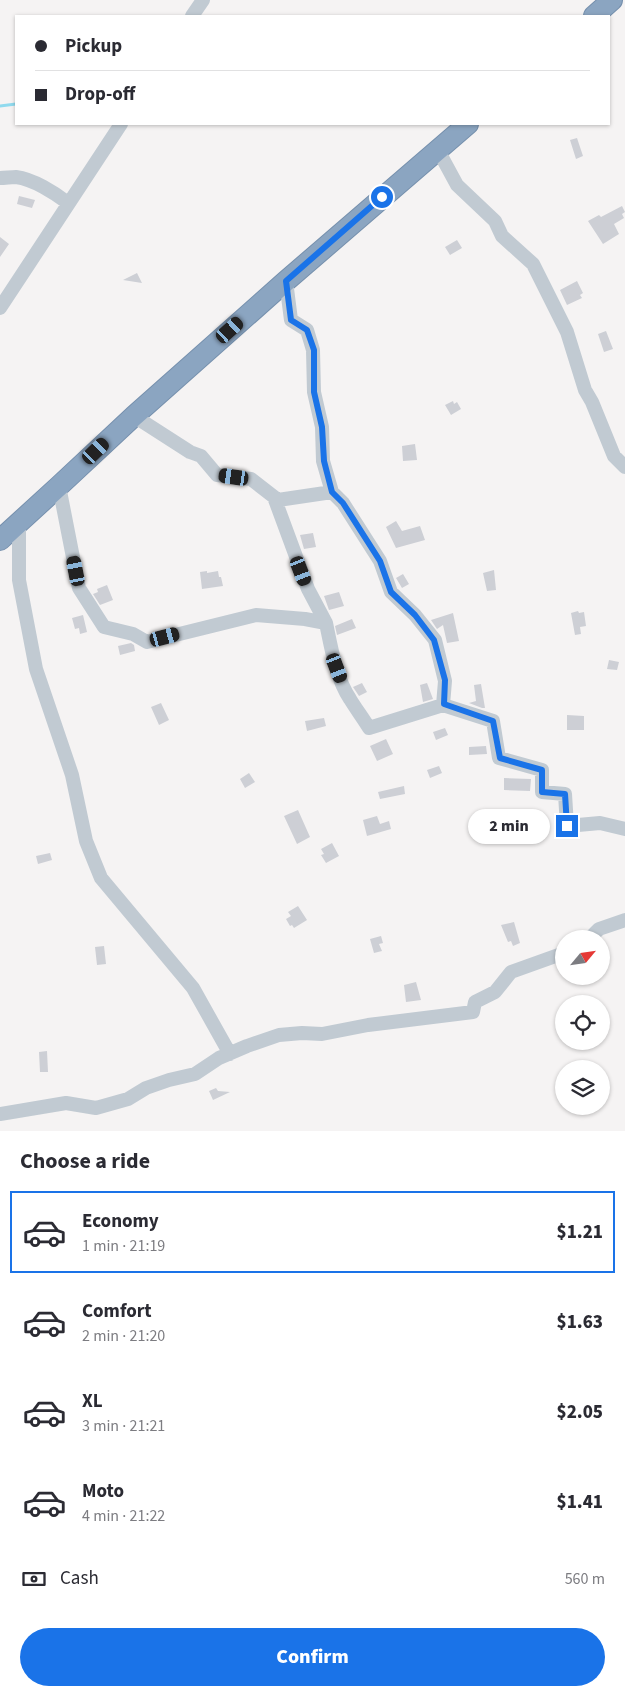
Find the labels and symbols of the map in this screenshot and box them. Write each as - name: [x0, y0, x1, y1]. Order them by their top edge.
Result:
- route start: [371, 186, 393, 208]
- car: [213, 314, 246, 346]
- car: [79, 435, 112, 467]
- car: [218, 467, 249, 487]
- car: [288, 554, 313, 588]
- car: [65, 555, 86, 587]
- car: [148, 626, 181, 648]
- car: [324, 651, 349, 685]
- callout: 2 min: [467, 808, 550, 844]
- route end: [556, 815, 578, 837]
- north arrow: [555, 930, 610, 985]

